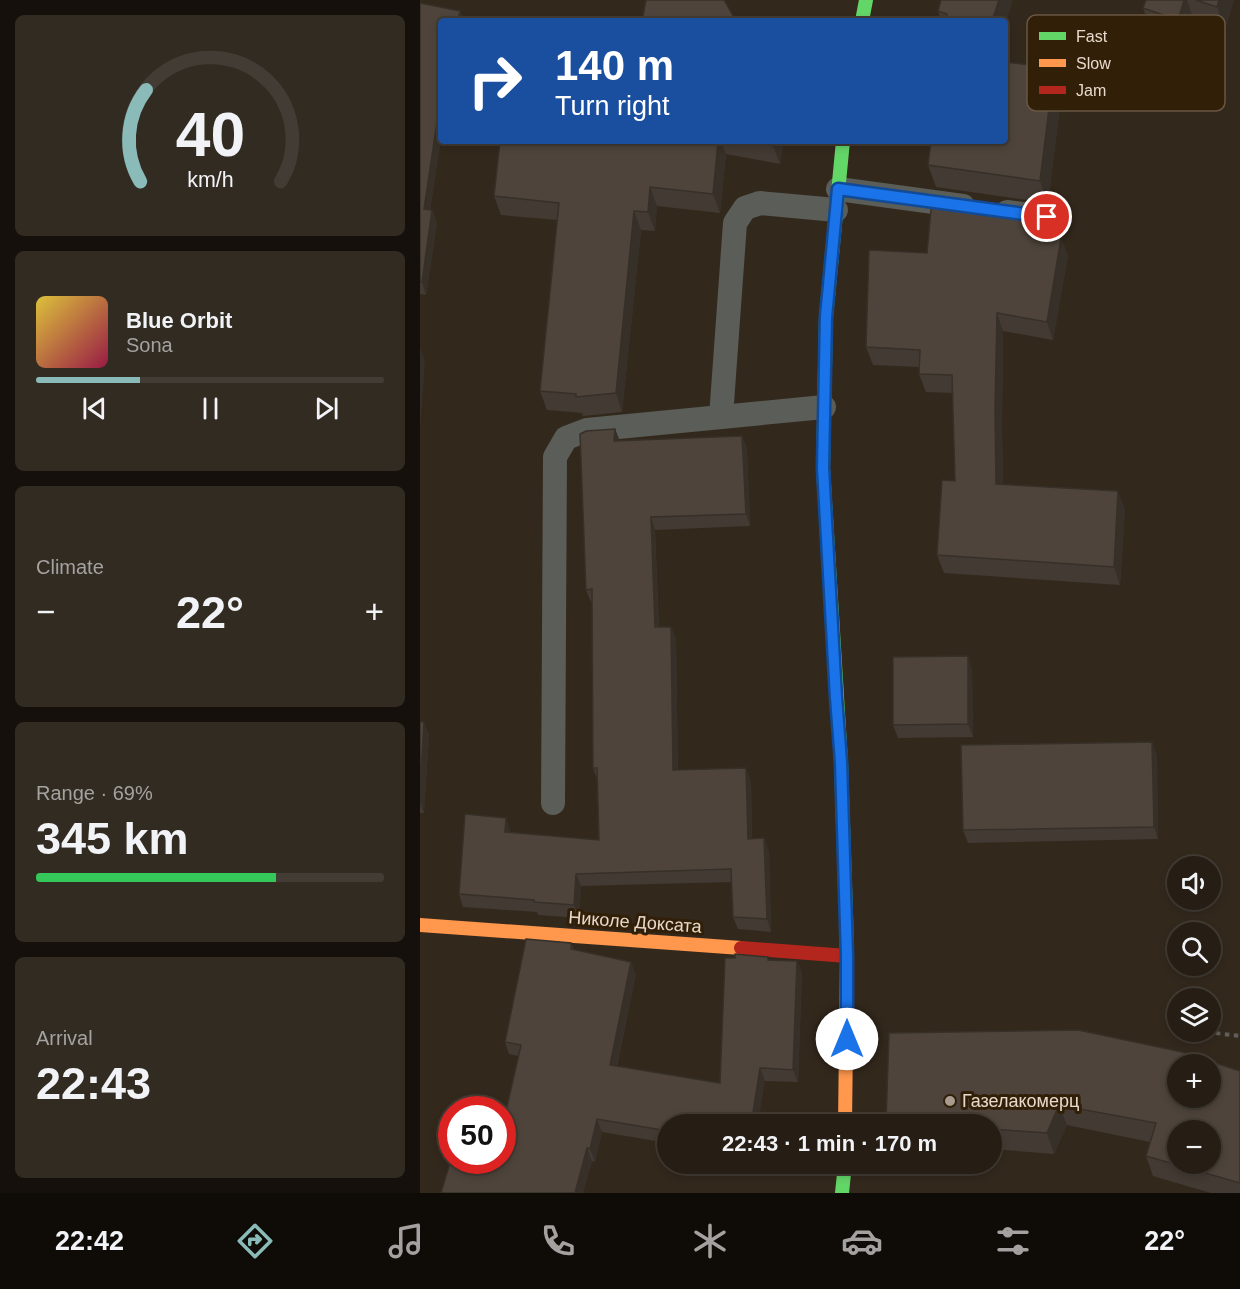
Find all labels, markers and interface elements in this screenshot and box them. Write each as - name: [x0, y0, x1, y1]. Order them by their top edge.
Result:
- legend: [1027, 15, 1225, 111]
- text: Fast: [1076, 28, 1108, 45]
- icon: right: [456, 42, 534, 120]
- text: 140 m: [555, 42, 674, 89]
- text: Slow: [1076, 55, 1111, 72]
- text: Jam: [1076, 82, 1106, 99]
- text: Turn right: [555, 91, 670, 121]
- text: 40: [175, 100, 245, 169]
- text: km/h: [187, 169, 233, 193]
- pin: [1021, 191, 1072, 242]
- icon: arrive: [1030, 200, 1063, 233]
- text: Blue Orbit: [126, 308, 232, 333]
- text: Sona: [126, 334, 173, 356]
- icon: previous: [78, 392, 111, 425]
- icon: pause: [194, 392, 227, 425]
- icon: next: [310, 392, 343, 425]
- text: Climate: [36, 556, 104, 578]
- text: 22°: [176, 587, 244, 638]
- text: −: [36, 593, 55, 630]
- text: +: [365, 593, 384, 630]
- text: Range · 69%: [36, 782, 153, 804]
- text: 345 km: [36, 813, 189, 864]
- map controls: [1167, 856, 1221, 1174]
- button: sound: [1167, 856, 1221, 910]
- street label: Николе Доксата: [568, 907, 703, 937]
- button: search: [1167, 922, 1221, 976]
- button: layers: [1167, 988, 1221, 1042]
- position arrow: [815, 1007, 879, 1071]
- text: Arrival: [36, 1027, 93, 1049]
- button: +: [1167, 1054, 1221, 1108]
- text: 22:43: [36, 1058, 151, 1109]
- place label: Газелакомерц: [962, 1091, 1079, 1111]
- marker: Газелакомерц: [943, 1094, 957, 1108]
- speed limit sign: 50: [438, 1096, 516, 1174]
- button: −: [1167, 1120, 1221, 1174]
- text: 22:43 · 1 min · 170 m: [722, 1131, 937, 1156]
- icon: directions: [234, 1220, 276, 1262]
- icon: music: [385, 1220, 427, 1262]
- icon: phone: [537, 1220, 579, 1262]
- icon: climate: [689, 1220, 731, 1262]
- icon: car: [841, 1220, 883, 1262]
- icon: filters: [992, 1220, 1034, 1262]
- text: 22:42: [55, 1226, 124, 1256]
- text: 22°: [1144, 1226, 1185, 1256]

